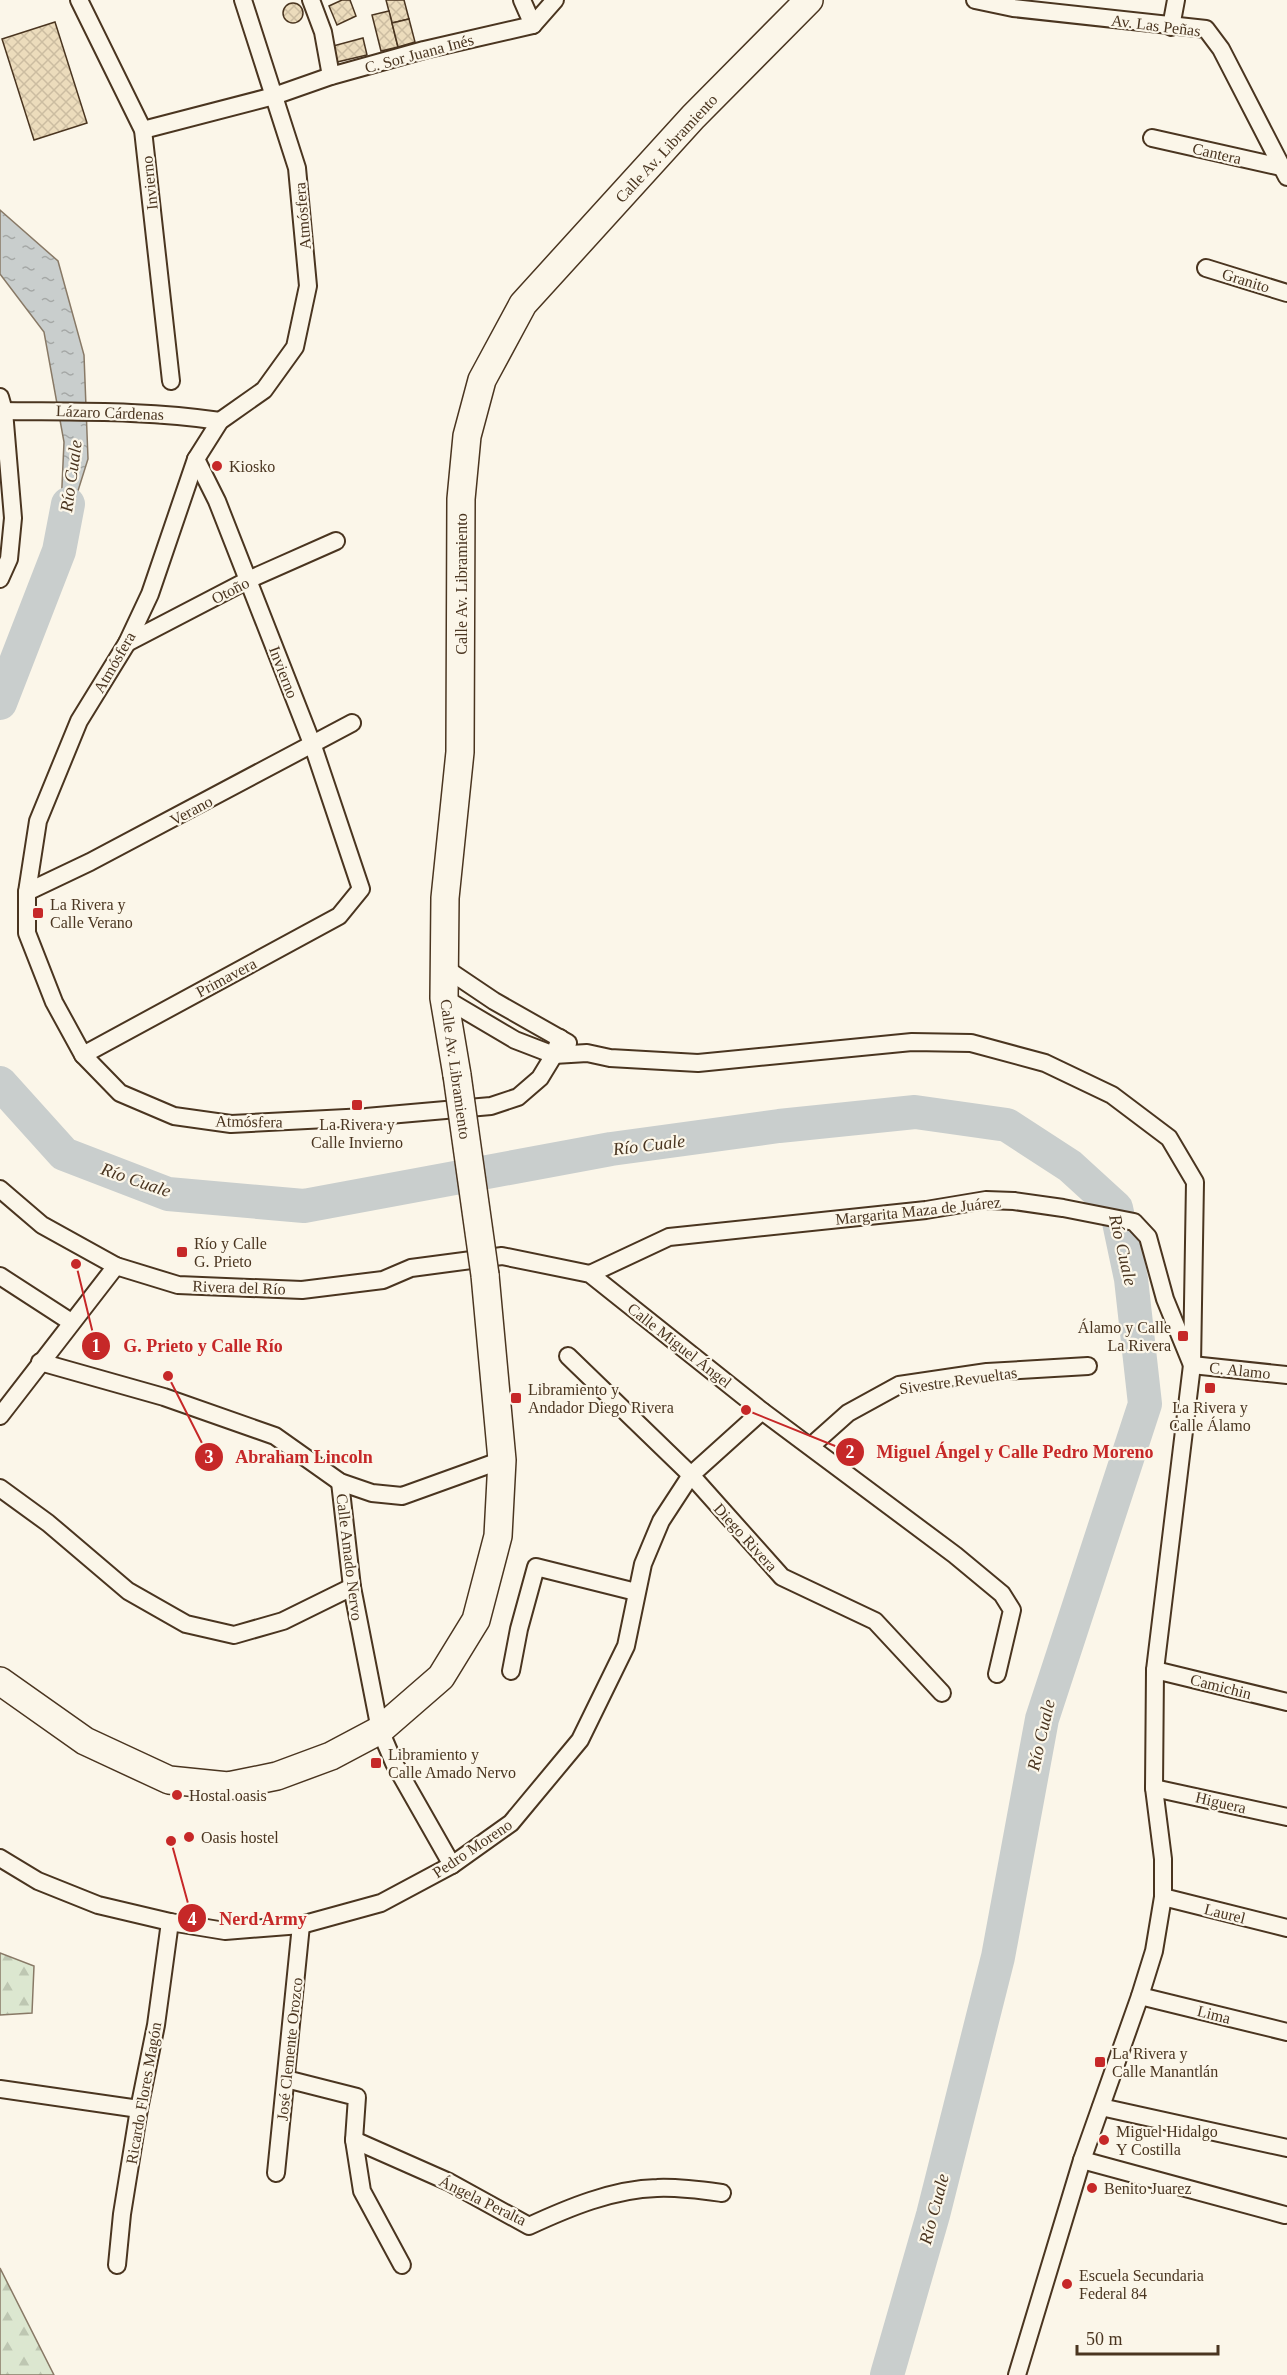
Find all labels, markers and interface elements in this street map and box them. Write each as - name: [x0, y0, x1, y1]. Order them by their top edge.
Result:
- street label: Av. Las Peñas: [1110, 12, 1202, 39]
- street label: C. Sor Juana Inés: [363, 31, 475, 76]
- street label: Calle Av. Libramiento: [612, 91, 721, 206]
- street label: Cantera: [1191, 140, 1243, 167]
- street label: Invierno: [138, 155, 161, 211]
- street label: Atmósfera: [291, 182, 314, 250]
- street label: Granito: [1220, 265, 1272, 296]
- street label: Lázaro Cárdenas: [56, 402, 164, 423]
- water label: Río Cuale: [56, 439, 86, 514]
- place label: Kiosko: [229, 458, 275, 475]
- marker: Kiosko: [210, 459, 224, 473]
- street label: Calle Av. Libramiento: [453, 513, 470, 655]
- street label: Otoño: [209, 574, 252, 607]
- street label: Atmósfera: [90, 629, 139, 696]
- street label: Invierno: [266, 644, 301, 701]
- street label: Verano: [167, 792, 215, 829]
- place label: La Rivera y Calle Verano: [50, 896, 133, 931]
- marker: La Rivera y Calle Verano: [31, 906, 45, 920]
- street label: Primavera: [193, 955, 259, 1000]
- street label: Calle Av. Libramiento: [437, 998, 474, 1140]
- marker: La Rivera y Calle Invierno: [350, 1098, 364, 1112]
- street label: Atmósfera: [215, 1112, 283, 1131]
- place label: La Rivera y Calle Invierno: [311, 1116, 403, 1151]
- water label: Río Cuale: [611, 1131, 686, 1159]
- water label: Río Cuale: [98, 1158, 174, 1201]
- street label: Margarita Maza de Juárez: [834, 1193, 1002, 1229]
- water label: Río Cuale: [1105, 1211, 1141, 1288]
- place label: Río y Calle G. Prieto: [194, 1235, 267, 1270]
- marker: Río y Calle G. Prieto: [175, 1245, 189, 1259]
- street label: Rivera del Río: [192, 1277, 286, 1298]
- street label: Calle Miguel Ángel: [624, 1299, 736, 1392]
- place label: Álamo y Calle La Rivera: [1078, 1318, 1171, 1354]
- callout: G. Prieto y Calle Río: [81, 1328, 295, 1364]
- marker: Álamo y Calle La Rivera: [1176, 1329, 1190, 1343]
- text: 1: [92, 1336, 101, 1356]
- text: G. Prieto y Calle Río: [123, 1336, 283, 1356]
- street label: C. Alamo: [1209, 1359, 1271, 1382]
- street label: Sivestre Revueltas: [898, 1364, 1018, 1397]
- place label: Libramiento y Andador Diego Rivera: [528, 1381, 674, 1417]
- marker: La Rivera y Calle Álamo: [1203, 1381, 1217, 1395]
- marker: Libramiento y Andador Diego Rivera: [509, 1391, 523, 1405]
- place label: La Rivera y Calle Álamo: [1169, 1399, 1251, 1434]
- callout: Miguel Ángel y Calle Pedro Moreno: [835, 1434, 1166, 1470]
- callout: Abraham Lincoln: [194, 1439, 385, 1475]
- text: Miguel Ángel y Calle Pedro Moreno: [877, 1441, 1153, 1462]
- text: 2: [846, 1442, 855, 1462]
- text: 3: [205, 1447, 214, 1467]
- text: Abraham Lincoln: [235, 1447, 373, 1467]
- street label: Calle Amado Nervo: [333, 1493, 366, 1622]
- street label: Diego Rivera: [710, 1500, 781, 1576]
- street label: Camichin: [1189, 1671, 1253, 1702]
- water label: Río Cuale: [1023, 1697, 1059, 1774]
- place label: Libramiento y Calle Amado Nervo: [388, 1746, 516, 1781]
- marker: Libramiento y Calle Amado Nervo: [369, 1756, 383, 1770]
- place label: Hostal oasis: [189, 1787, 267, 1804]
- marker: Hostal oasis: [170, 1788, 184, 1802]
- street label: Higuera: [1194, 1788, 1248, 1818]
- street label: Pedro Moreno: [429, 1816, 515, 1881]
- place label: Oasis hostel: [201, 1829, 279, 1846]
- marker: Oasis hostel: [182, 1830, 196, 1844]
- callout: Nerd Army: [177, 1900, 319, 1936]
- street label: Laurel: [1203, 1900, 1248, 1927]
- text: 4: [188, 1909, 197, 1929]
- text: Nerd Army: [219, 1909, 307, 1929]
- street label: José Clemente Orozco: [274, 1977, 305, 2122]
- street label: Lima: [1195, 2002, 1232, 2027]
- street label: Ricardo Flores Magón: [123, 2021, 165, 2166]
- place label: La Rivera y Calle Manantlán: [1112, 2045, 1218, 2080]
- marker: La Rivera y Calle Manantlán: [1093, 2055, 1107, 2069]
- place label: Miguel Hidalgo Y Costilla: [1116, 2123, 1218, 2158]
- marker: Miguel Hidalgo Y Costilla: [1097, 2133, 1111, 2147]
- street label: Ángela Peralta: [436, 2171, 529, 2230]
- water label: Río Cuale: [915, 2171, 953, 2248]
- place label: Benito Juarez: [1104, 2180, 1192, 2197]
- marker: Benito Juarez: [1085, 2181, 1099, 2195]
- place label: Escuela Secundaria Federal 84: [1079, 2267, 1204, 2302]
- marker: Escuela Secundaria Federal 84: [1060, 2277, 1074, 2291]
- scale bar: [1077, 2318, 1218, 2356]
- text: 50 m: [1086, 2329, 1123, 2349]

